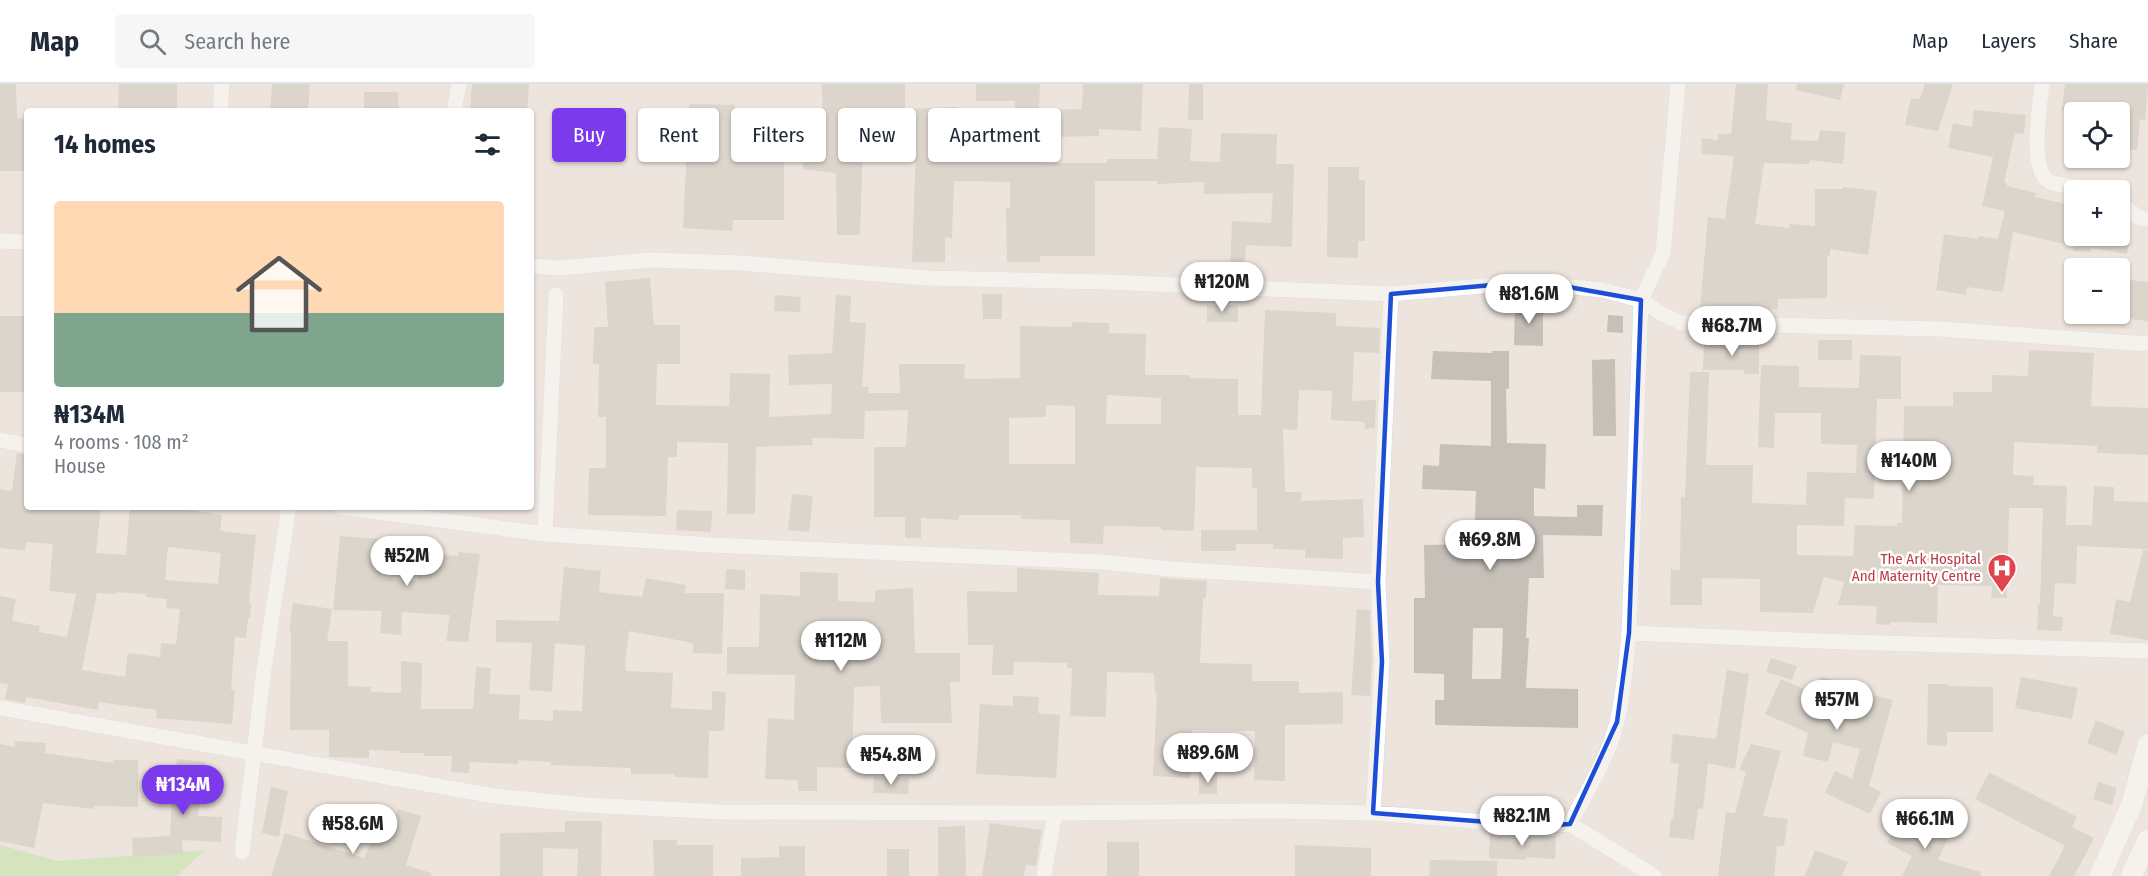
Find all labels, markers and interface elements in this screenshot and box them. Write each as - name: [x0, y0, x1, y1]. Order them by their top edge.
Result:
- search box: [115, 14, 535, 68]
- text: Map: [30, 25, 79, 58]
- icon: search: [136, 25, 169, 58]
- text: Search here: [184, 28, 290, 55]
- text: Map: [1912, 28, 1948, 54]
- text: Layers: [1981, 28, 2036, 54]
- text: Share: [2069, 28, 2118, 54]
- map controls: [2064, 102, 2130, 324]
- button: locate: [2064, 102, 2130, 168]
- chip: Buy: [552, 108, 626, 162]
- chip: Rent: [638, 108, 719, 162]
- chip: Filters: [731, 108, 826, 162]
- chip: New: [838, 108, 916, 162]
- chip: Apartment: [928, 108, 1061, 162]
- icon: filters: [471, 128, 504, 161]
- text: 14 homes: [54, 129, 156, 160]
- button: +: [2064, 180, 2130, 246]
- icon: home: [225, 240, 333, 348]
- button: −: [2064, 258, 2130, 324]
- pin: ₦120M: [1180, 262, 1264, 313]
- text: ₦120M: [1195, 269, 1249, 293]
- pin: ₦81.6M: [1480, 274, 1578, 325]
- text: ₦81.6M: [1499, 281, 1559, 305]
- pin: ₦68.7M: [1683, 306, 1781, 357]
- text: ₦68.7M: [1702, 313, 1762, 337]
- text: ₦134M: [54, 399, 125, 430]
- text: 4 rooms · 108 m²: [54, 430, 189, 454]
- pin: ₦140M: [1867, 441, 1951, 492]
- text: ₦140M: [1881, 448, 1937, 472]
- text: House: [54, 454, 106, 478]
- pin: ₦69.8M: [1441, 520, 1539, 571]
- text: ₦69.8M: [1459, 527, 1521, 551]
- pin: ₦52M: [371, 536, 443, 587]
- text: ₦52M: [384, 543, 430, 567]
- place label: The Ark Hospital And Maternity Centre: [1852, 550, 1981, 585]
- hospital icon: The Ark Hospital And Maternity Centre: [1986, 552, 2018, 594]
- pin: ₦112M: [799, 621, 883, 672]
- text: ₦112M: [815, 628, 867, 652]
- pin: ₦57M: [1801, 680, 1873, 731]
- text: ₦57M: [1815, 687, 1859, 711]
- pin: ₦89.6M: [1159, 733, 1257, 784]
- pin: ₦54.8M: [842, 735, 940, 786]
- text: ₦89.6M: [1177, 740, 1239, 764]
- text: ₦54.8M: [860, 742, 922, 766]
- pin: ₦134M: [141, 765, 225, 816]
- text: ₦134M: [156, 772, 210, 796]
- pin: ₦82.1M: [1473, 796, 1571, 847]
- pin: ₦66.1M: [1876, 799, 1974, 850]
- text: ₦82.1M: [1494, 803, 1550, 827]
- pin: ₦58.6M: [304, 804, 402, 855]
- text: ₦66.1M: [1896, 806, 1954, 830]
- text: ₦58.6M: [322, 811, 384, 835]

